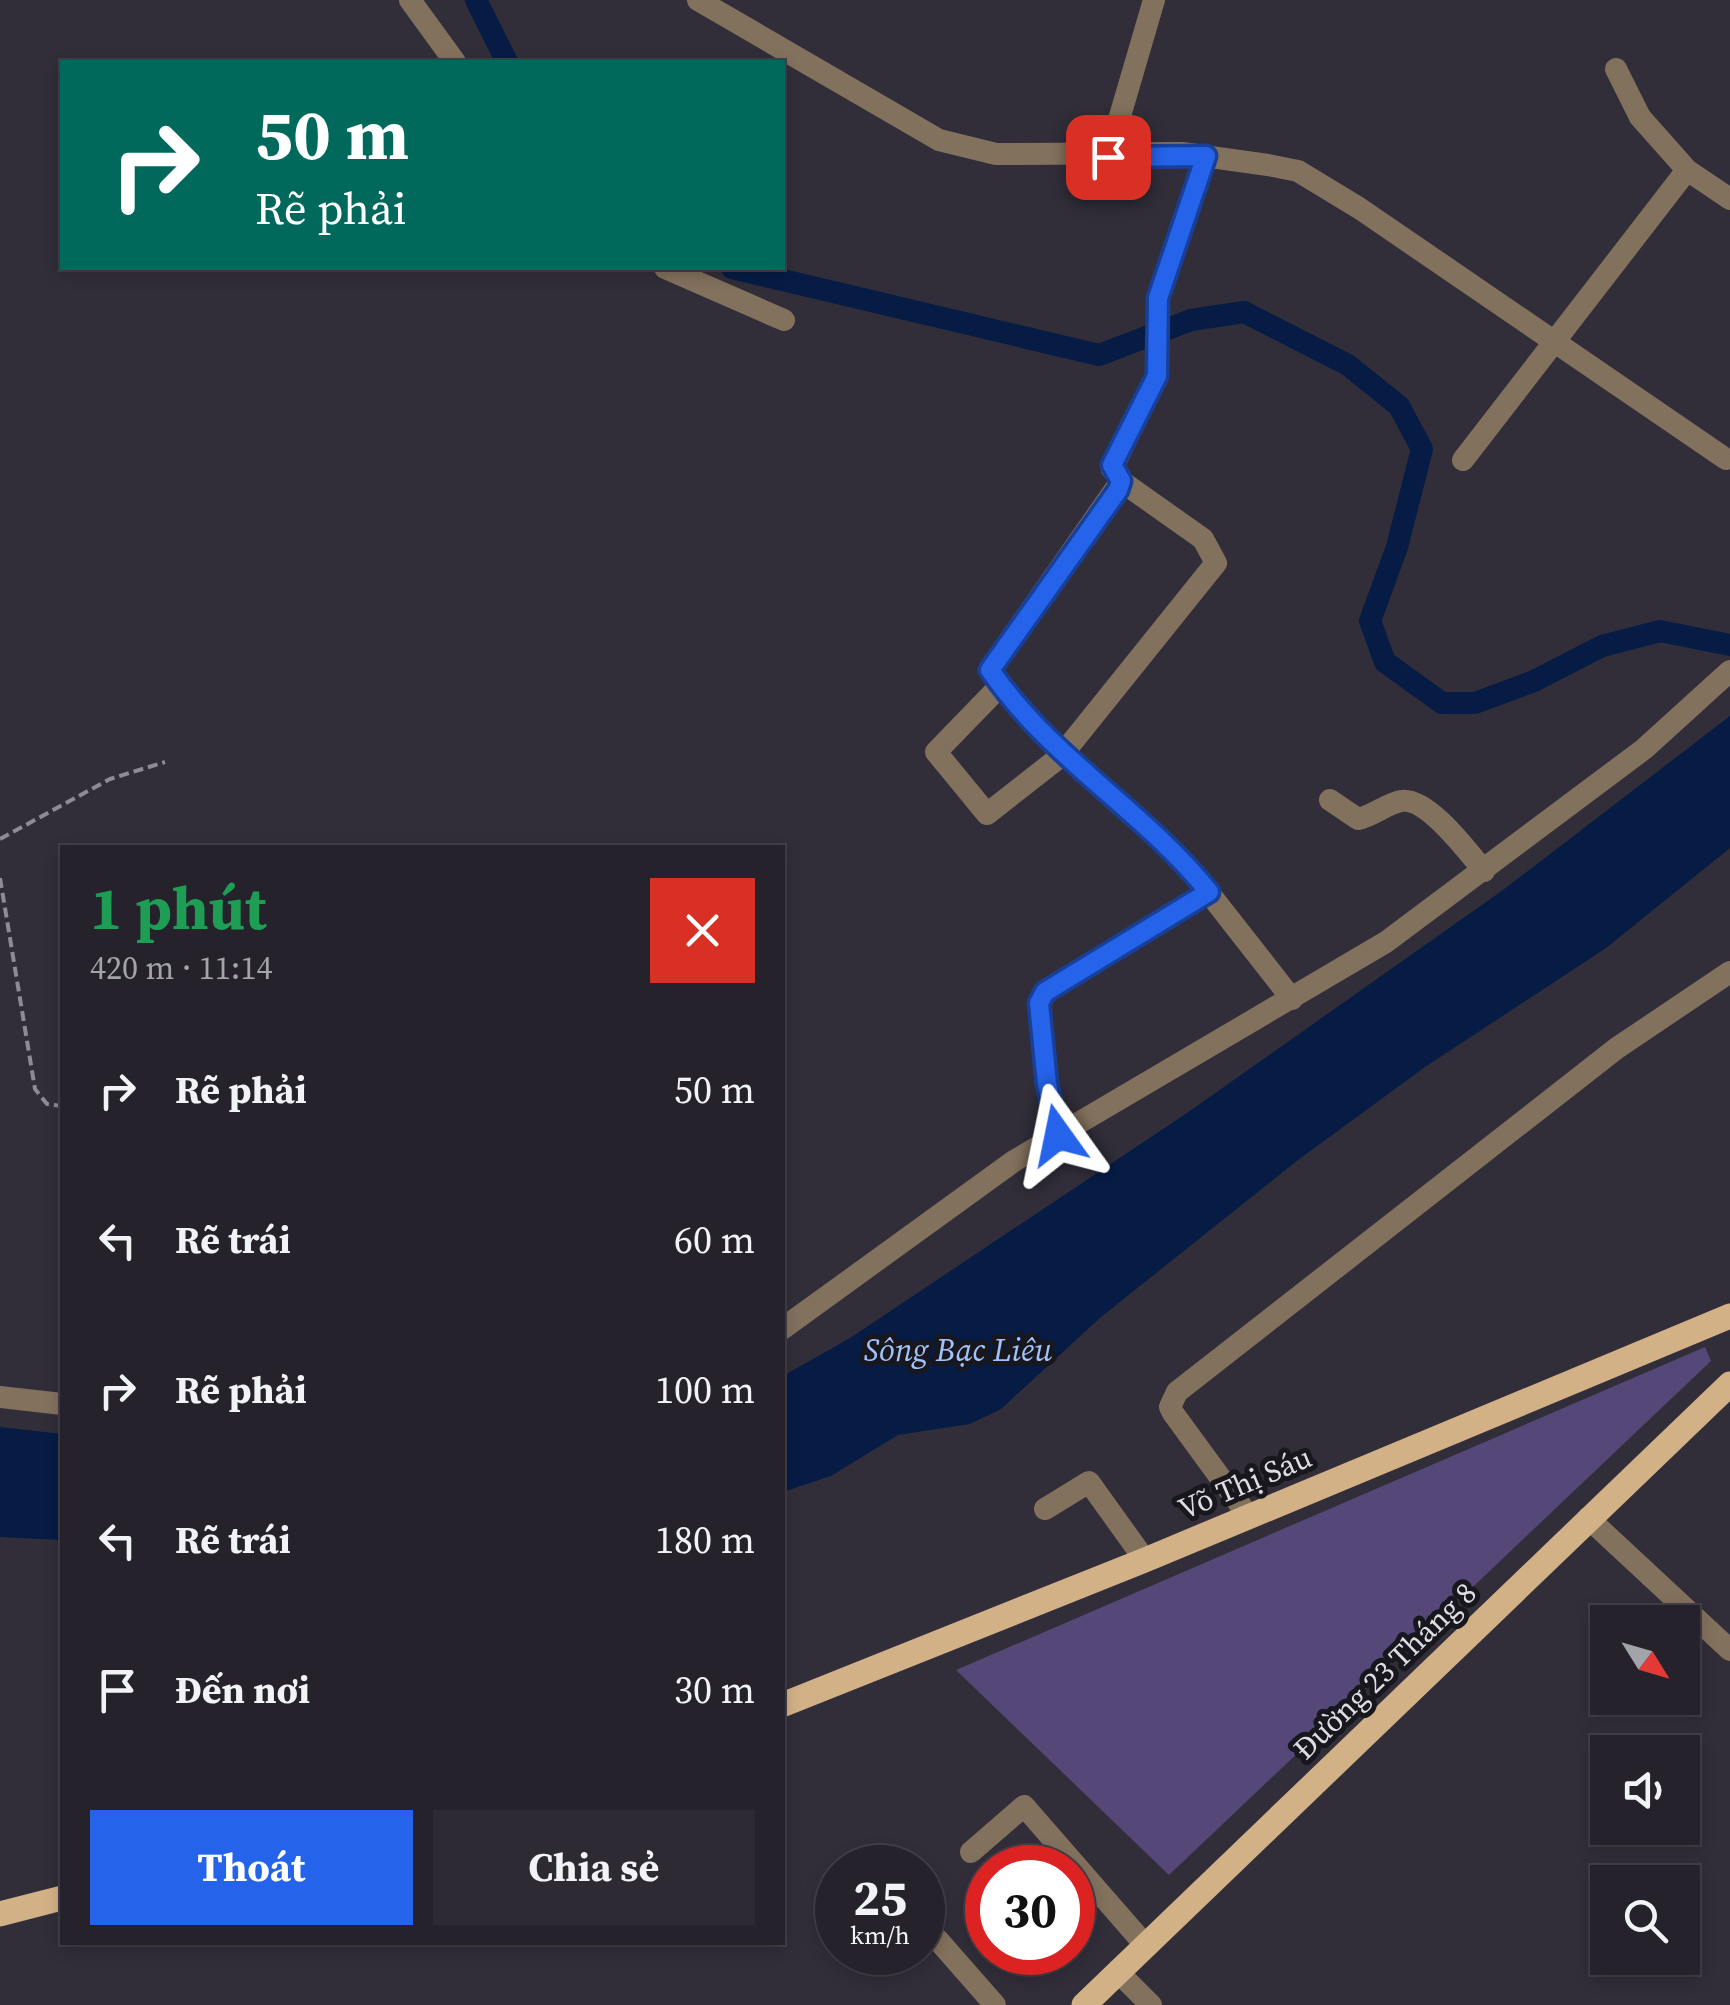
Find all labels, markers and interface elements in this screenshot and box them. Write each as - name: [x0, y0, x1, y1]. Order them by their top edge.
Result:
- text: 50 m: [255, 86, 409, 182]
- icon: right: [90, 100, 220, 230]
- pin: [1066, 115, 1151, 200]
- icon: arrive: [1081, 130, 1136, 185]
- text: Rẽ phải: [255, 177, 406, 239]
- text: 1 phút: [90, 867, 266, 949]
- button: close: [650, 878, 755, 983]
- text: 420 m · 11:14: [90, 946, 272, 990]
- icon: right: [90, 1063, 145, 1118]
- text: Rẽ phải: [175, 1064, 307, 1116]
- text: 50 m: [674, 1064, 755, 1116]
- position arrow: [1006, 1083, 1110, 1187]
- icon: left: [90, 1213, 145, 1268]
- text: Rẽ trái: [175, 1214, 291, 1266]
- text: 60 m: [674, 1214, 755, 1266]
- water label: Sông Bạc Liêu: [864, 1328, 1053, 1372]
- icon: right: [90, 1363, 145, 1418]
- text: Rẽ phải: [175, 1364, 307, 1416]
- text: 100 m: [655, 1364, 755, 1416]
- street label: Võ Thị Sáu: [1172, 1436, 1318, 1529]
- icon: left: [90, 1513, 145, 1568]
- text: Rẽ trái: [175, 1514, 291, 1566]
- text: 180 m: [655, 1514, 755, 1566]
- street label: Đường 23 Tháng 8: [1284, 1573, 1485, 1769]
- north arrow: [1590, 1605, 1700, 1715]
- map controls: [1590, 1605, 1700, 1975]
- icon: arrive: [90, 1663, 145, 1718]
- text: Đến nơi: [175, 1664, 310, 1716]
- text: 30 m: [674, 1664, 755, 1716]
- button: sound: [1590, 1735, 1700, 1845]
- button: Thoát: [90, 1810, 413, 1925]
- button: Chia sẻ: [433, 1810, 755, 1925]
- speed limit sign: 30: [965, 1845, 1095, 1975]
- text: 25: [853, 1863, 907, 1932]
- button: search: [1590, 1865, 1700, 1975]
- text: km/h: [850, 1918, 910, 1952]

